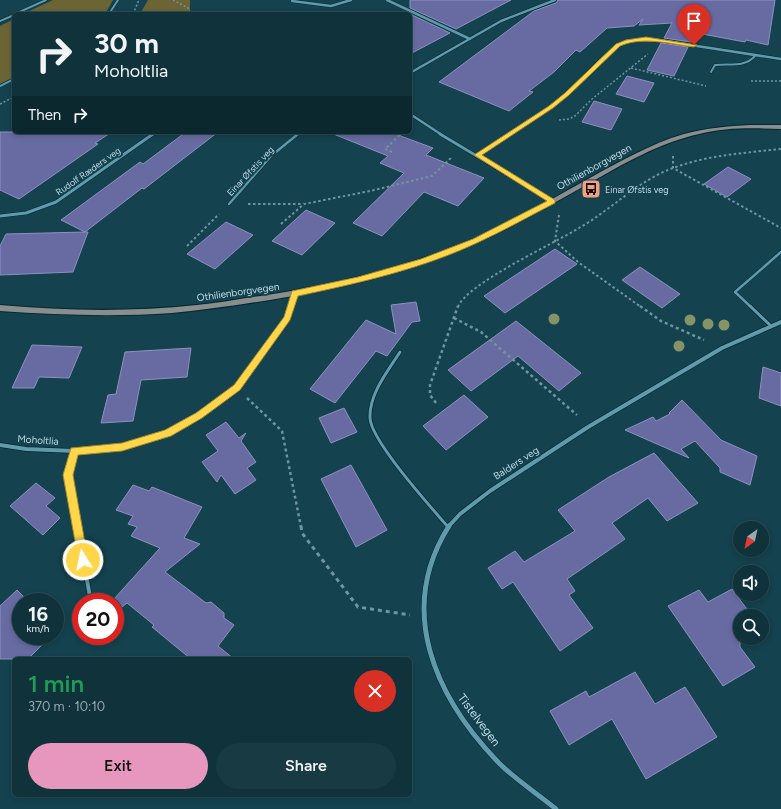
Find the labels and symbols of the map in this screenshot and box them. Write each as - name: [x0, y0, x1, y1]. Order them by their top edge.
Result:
- pin: [677, 4, 711, 45]
- street label: Othilienborgvegen: [554, 141, 634, 193]
- street label: Einar Øfstis veg: [224, 144, 276, 198]
- street label: Rudolf Ræders veg: [53, 145, 123, 197]
- bus stop icon: Einar Øfstis veg: [580, 178, 602, 200]
- place label: Einar Øfstis veg: [605, 184, 669, 195]
- street label: Othilienborgvegen: [196, 280, 281, 304]
- street label: Moholtlia: [17, 432, 59, 448]
- street label: Balders veg: [491, 443, 541, 483]
- north arrow: [733, 521, 769, 557]
- position arrow: [62, 539, 104, 581]
- speed limit sign: 20: [72, 593, 124, 645]
- street label: Tistelvegen: [455, 691, 503, 749]

